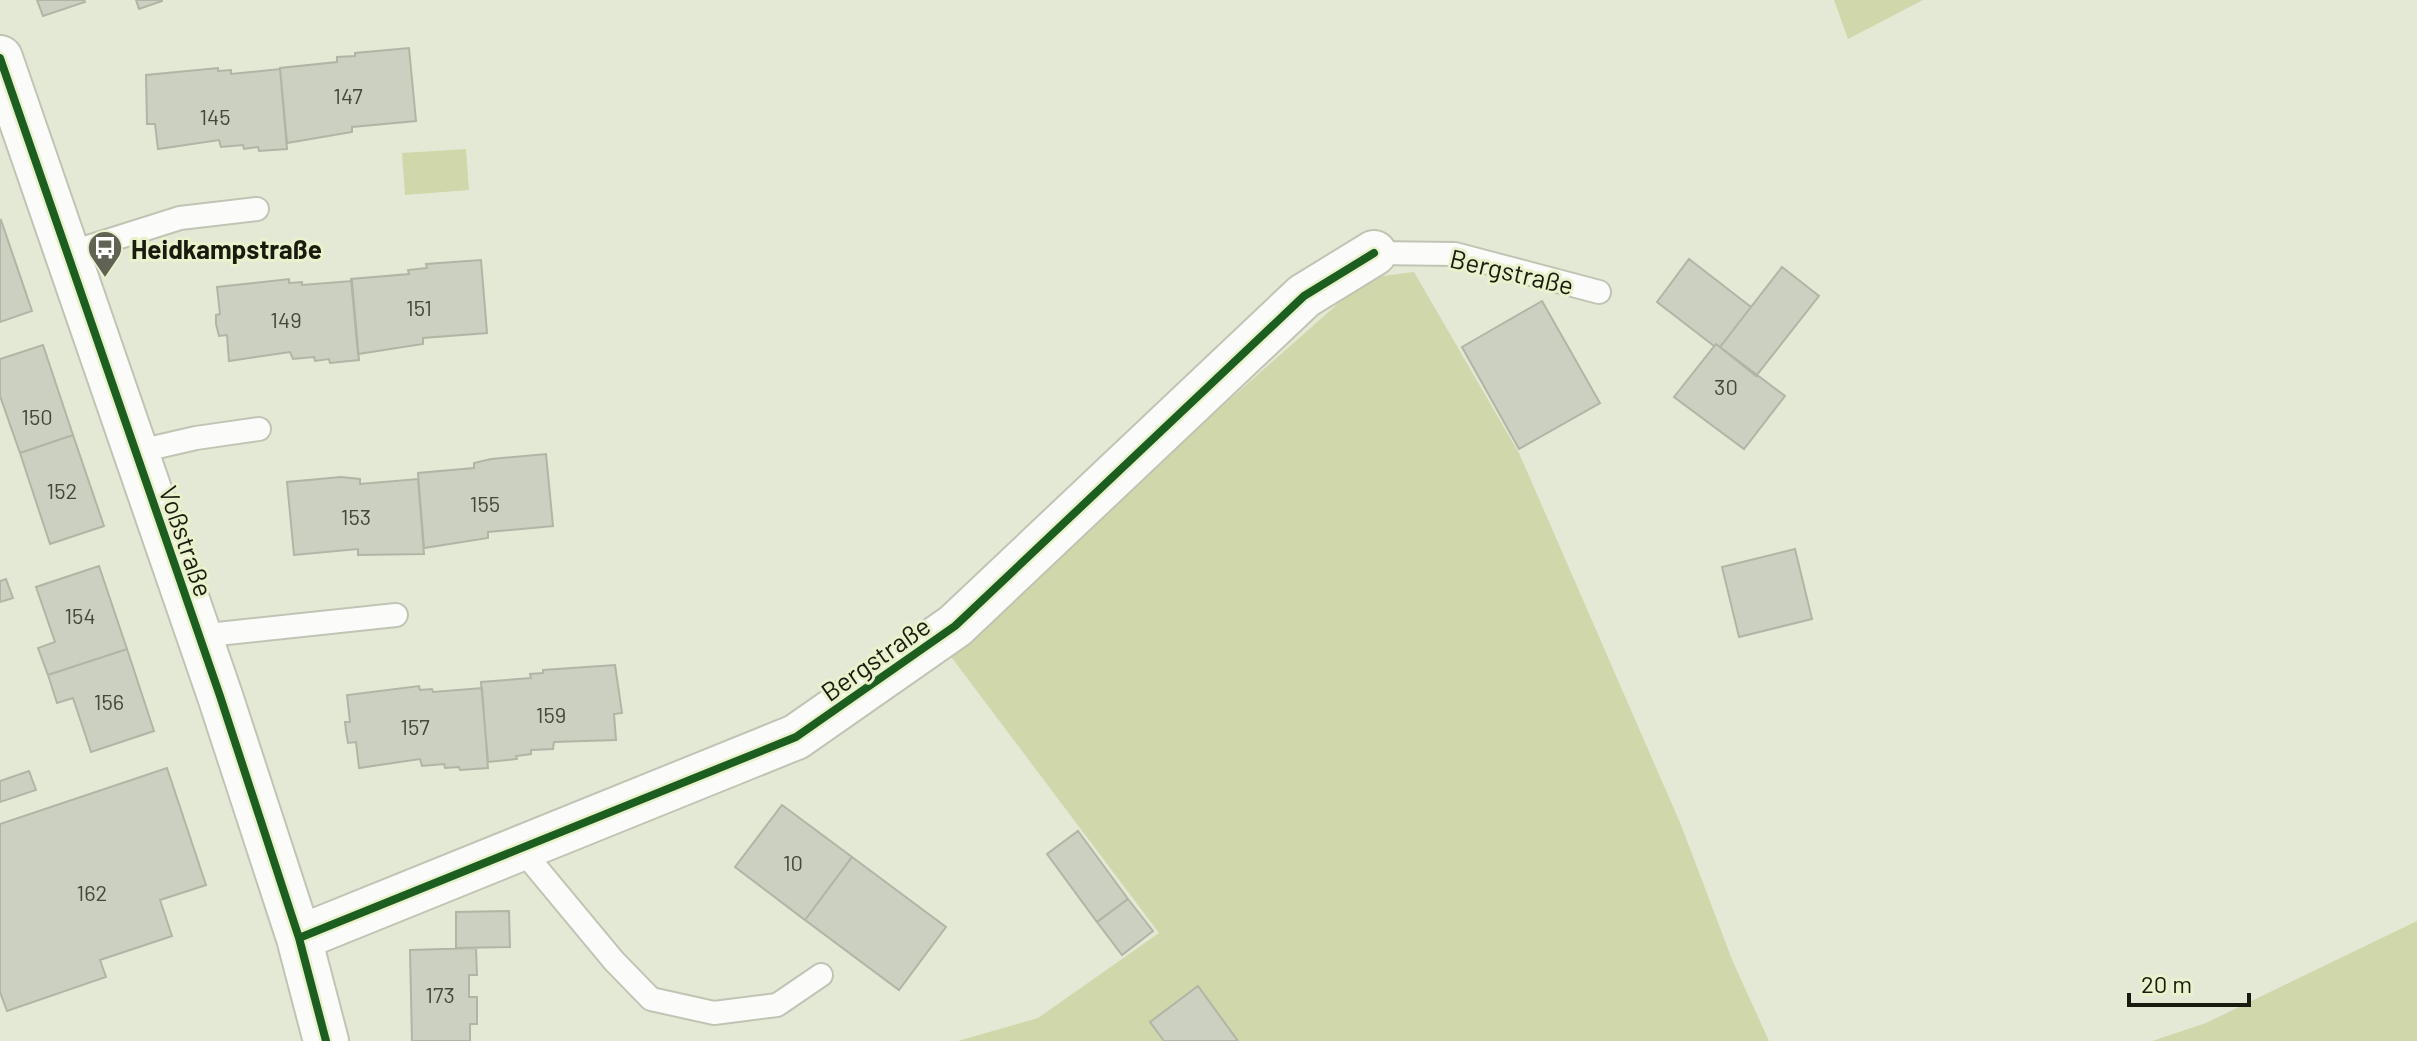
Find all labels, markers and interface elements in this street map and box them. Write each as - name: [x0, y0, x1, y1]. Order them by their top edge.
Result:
- house number: 147: [333, 82, 363, 108]
- house number: 145: [199, 103, 231, 129]
- bus stop icon: Heidkampstraße: [86, 229, 124, 279]
- place label: Heidkampstraße: [131, 233, 322, 264]
- street label: Bergstraße: [1447, 242, 1577, 300]
- house number: 151: [406, 294, 432, 320]
- house number: 149: [270, 306, 302, 332]
- house number: 30: [1714, 373, 1738, 399]
- house number: 150: [21, 403, 53, 429]
- house number: 152: [47, 477, 77, 503]
- street label: Voßstraße: [154, 482, 220, 600]
- house number: 155: [470, 490, 500, 516]
- house number: 153: [341, 503, 371, 529]
- house number: 154: [64, 602, 96, 628]
- street label: Bergstraße: [814, 609, 936, 707]
- house number: 156: [94, 688, 124, 714]
- house number: 159: [536, 701, 566, 727]
- house number: 157: [400, 713, 430, 739]
- house number: 10: [783, 849, 803, 875]
- house number: 162: [77, 879, 107, 905]
- scale bar: [2129, 957, 2249, 1007]
- text: 20 m: [2141, 969, 2192, 998]
- house number: 173: [425, 981, 455, 1007]

